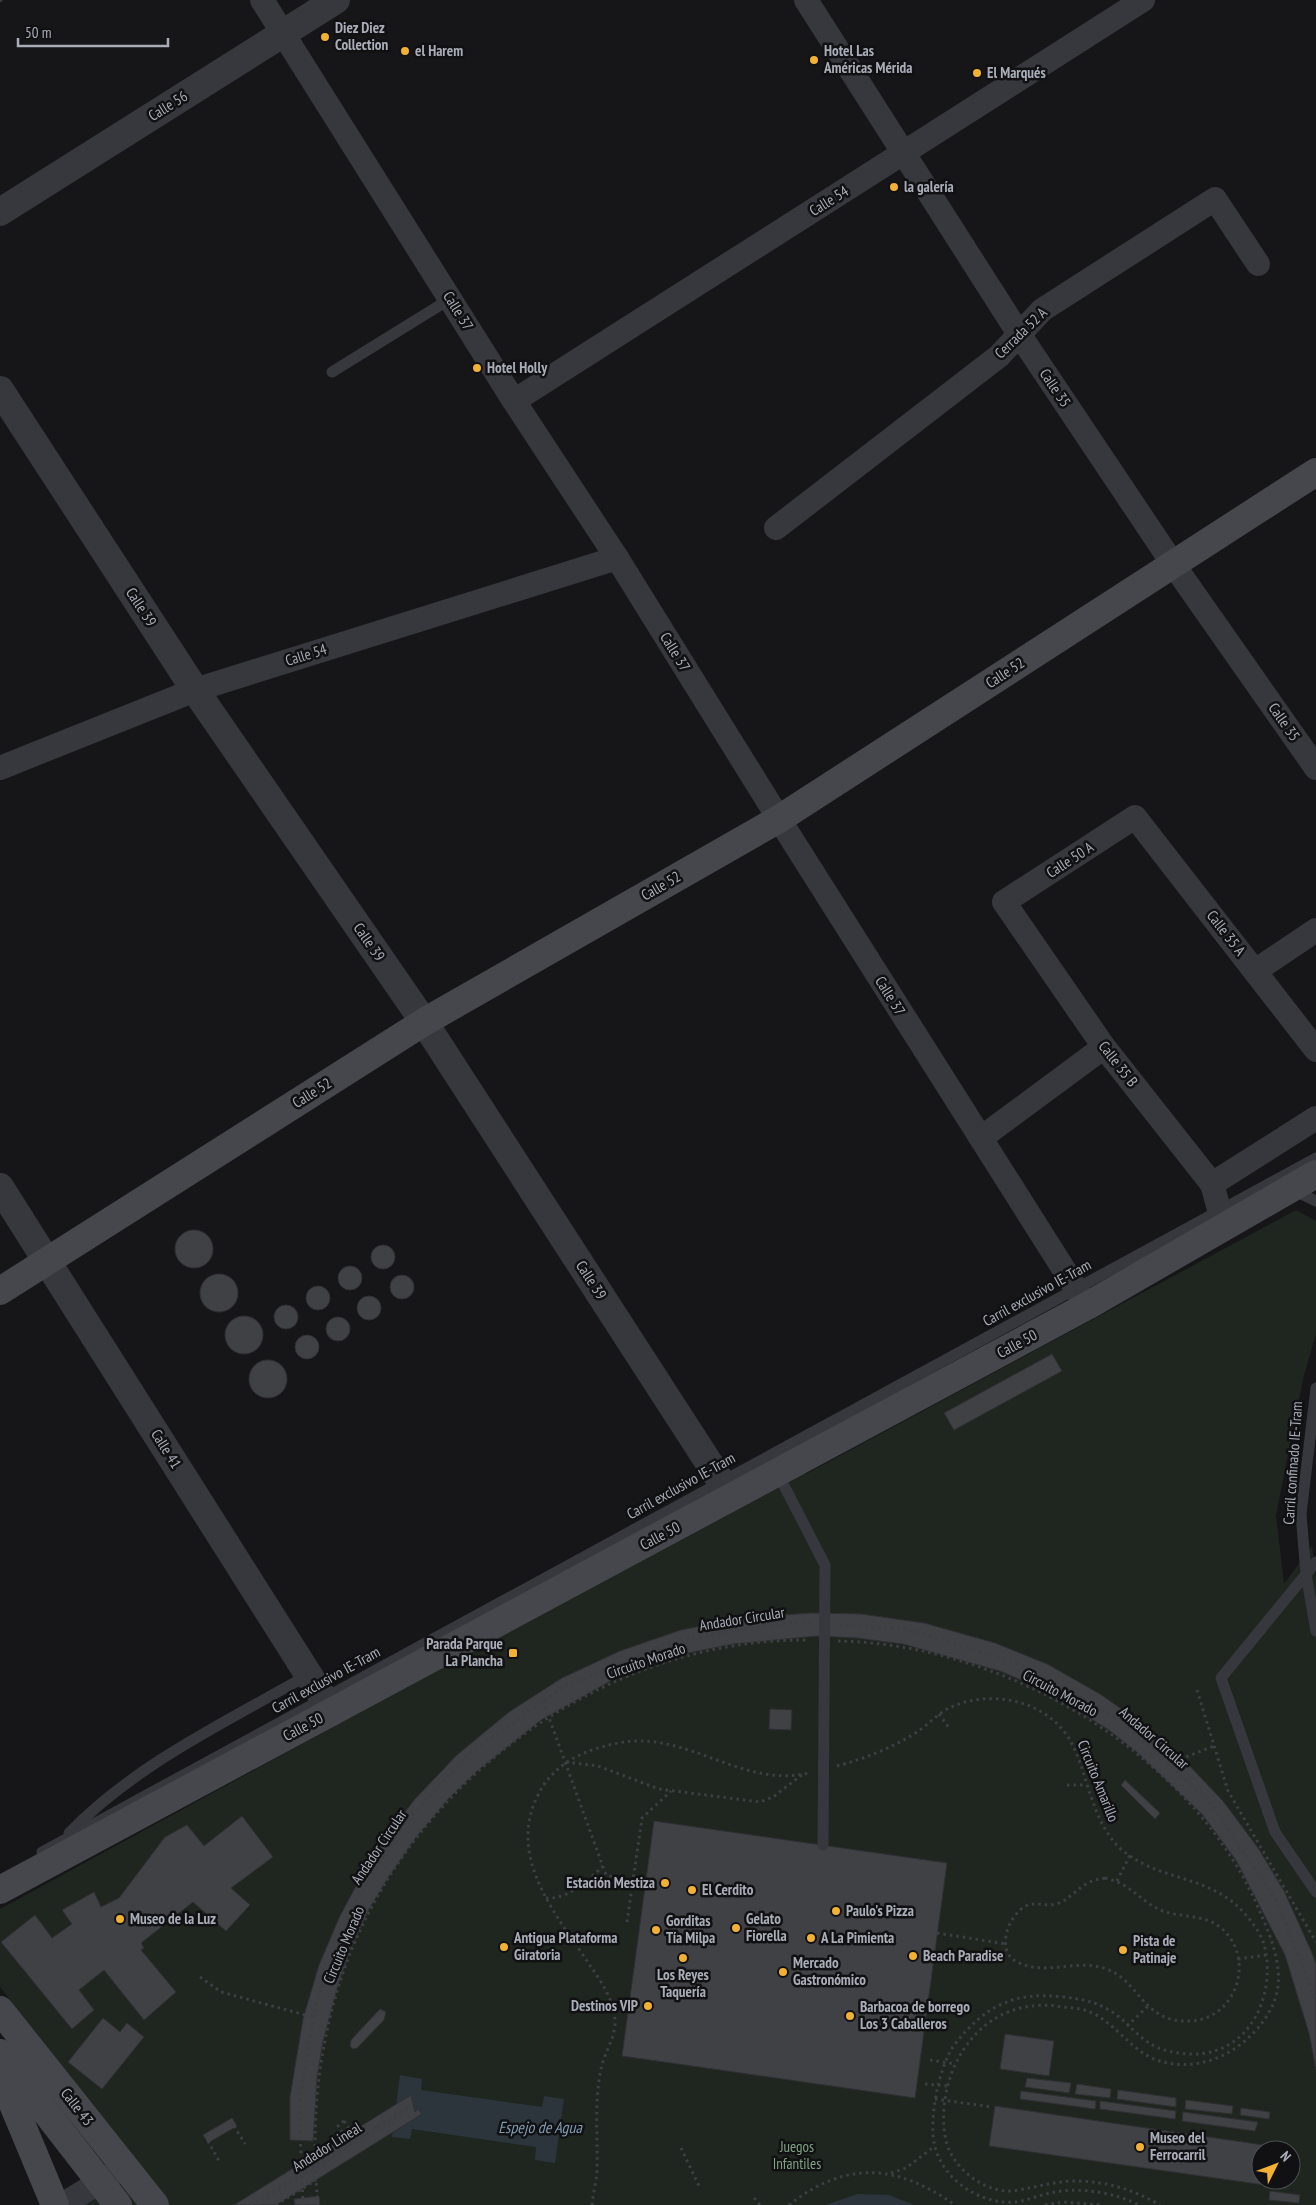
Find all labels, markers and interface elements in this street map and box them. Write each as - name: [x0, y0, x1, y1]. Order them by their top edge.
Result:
- scale bar: [18, 15, 168, 47]
- place label: Diez Diez Collection: [335, 18, 388, 54]
- text: 50 m: [25, 23, 51, 42]
- marker: Diez Diez Collection: [319, 31, 331, 43]
- place label: el Harem: [415, 41, 463, 60]
- place label: Hotel Las Américas Mérida: [823, 41, 912, 77]
- marker: el Harem: [399, 45, 411, 57]
- marker: Hotel Las Américas Mérida: [808, 54, 820, 66]
- place label: El Marqués: [987, 63, 1046, 82]
- marker: El Marqués: [971, 67, 983, 79]
- street label: Calle 56: [145, 86, 191, 125]
- place label: la galería: [904, 177, 954, 196]
- street label: Calle 54: [806, 181, 852, 220]
- marker: la galería: [888, 181, 900, 193]
- street label: Calle 37: [439, 288, 478, 334]
- street label: Cerrada 52 A: [990, 302, 1052, 362]
- place label: Hotel Holly: [487, 358, 548, 377]
- marker: Hotel Holly: [471, 362, 483, 374]
- street label: Calle 35: [1036, 365, 1075, 411]
- street label: Calle 39: [122, 584, 161, 630]
- street label: Calle 37: [656, 629, 695, 675]
- street label: Calle 54: [283, 639, 329, 670]
- street label: Calle 52: [982, 653, 1028, 692]
- street label: Calle 35: [1264, 699, 1304, 745]
- street label: Calle 50 A: [1043, 837, 1098, 882]
- street label: Calle 52: [638, 867, 684, 904]
- street label: Calle 35 A: [1203, 906, 1251, 960]
- street label: Calle 39: [349, 919, 389, 965]
- street label: Calle 37: [871, 973, 910, 1019]
- street label: Calle 35 B: [1095, 1037, 1142, 1090]
- street label: Calle 52: [289, 1073, 335, 1112]
- street label: Carril exclusivo IE-Tram: [979, 1255, 1094, 1330]
- street label: Calle 39: [572, 1257, 611, 1303]
- street label: Calle 50: [994, 1325, 1040, 1362]
- street label: Carril confinado IE-Tram: [1279, 1401, 1306, 1525]
- street label: Calle 41: [147, 1426, 186, 1472]
- street label: Carril exclusivo IE-Tram: [623, 1448, 738, 1523]
- street label: Calle 50: [637, 1517, 683, 1554]
- street label: Andador Circular: [698, 1602, 787, 1635]
- place label: Parada Parque La Plancha: [426, 1634, 503, 1670]
- street label: Circuito Morado: [604, 1638, 688, 1683]
- street label: Carril exclusivo IE-Tram: [268, 1642, 383, 1717]
- marker: Parada Parque La Plancha: [507, 1647, 519, 1659]
- street label: Circuito Morado: [1020, 1665, 1101, 1720]
- street label: Andador Circular: [1116, 1702, 1194, 1774]
- street label: Calle 50: [280, 1708, 326, 1745]
- street label: Circuito Amarillo: [1073, 1737, 1123, 1824]
- street label: Andador Circular: [347, 1805, 411, 1888]
- place label: Estación Mestiza: [566, 1873, 655, 1892]
- marker: Estación Mestiza: [659, 1877, 671, 1889]
- place label: El Cerdito: [702, 1880, 754, 1899]
- marker: El Cerdito: [686, 1884, 698, 1896]
- place label: Paulo's Pizza: [846, 1901, 914, 1920]
- street label: Circuito Morado: [319, 1903, 368, 1986]
- marker: Paulo's Pizza: [830, 1905, 842, 1917]
- place label: Museo de la Luz: [130, 1909, 216, 1928]
- place label: Gelato Fiorella: [746, 1909, 787, 1945]
- place label: Gorditas Tía Milpa: [666, 1911, 715, 1947]
- marker: Museo de la Luz: [114, 1913, 126, 1925]
- marker: Gelato Fiorella: [730, 1922, 742, 1934]
- marker: Gorditas Tía Milpa: [650, 1924, 662, 1936]
- place label: Antigua Plataforma Giratoria: [513, 1928, 617, 1964]
- place label: A La Pimienta: [820, 1928, 894, 1947]
- place label: Pista de Patinaje: [1133, 1931, 1176, 1967]
- marker: A La Pimienta: [805, 1932, 817, 1944]
- marker: Antigua Plataforma Giratoria: [498, 1941, 510, 1953]
- marker: Pista de Patinaje: [1117, 1944, 1129, 1956]
- place label: Beach Paradise: [923, 1946, 1003, 1965]
- marker: Beach Paradise: [907, 1950, 919, 1962]
- marker: Los Reyes Taquería: [677, 1952, 689, 1964]
- place label: Mercado Gastronómico: [793, 1953, 866, 1989]
- place label: Los Reyes Taquería: [657, 1965, 709, 2001]
- marker: Mercado Gastronómico: [777, 1966, 789, 1978]
- place label: Destinos VIP: [571, 1996, 638, 2015]
- place label: Barbacoa de borrego Los 3 Caballeros: [860, 1997, 970, 2033]
- marker: Destinos VIP: [642, 2000, 654, 2012]
- marker: Barbacoa de borrego Los 3 Caballeros: [844, 2010, 856, 2022]
- street label: Calle 43: [57, 2084, 98, 2129]
- water label: Espejo de Agua: [498, 2117, 583, 2137]
- street label: Andador Lineal: [289, 2118, 365, 2175]
- place label: Museo del Ferrocarril: [1150, 2128, 1206, 2164]
- park label: Juegos Infantiles: [773, 2137, 821, 2173]
- north arrow: [1251, 2140, 1301, 2190]
- marker: Museo del Ferrocarril: [1134, 2141, 1146, 2153]
- text: N: [1276, 2147, 1295, 2165]

